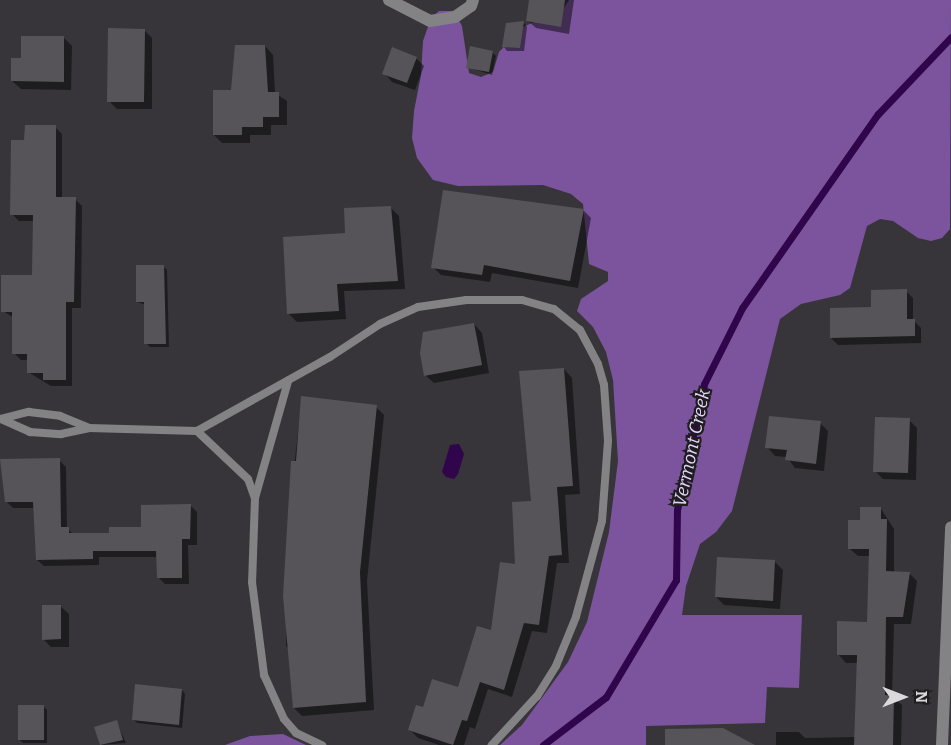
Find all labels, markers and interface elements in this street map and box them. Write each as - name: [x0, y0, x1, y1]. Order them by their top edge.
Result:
- water label: Vermont Creek: [669, 387, 715, 509]
- north arrow: [873, 667, 933, 727]
- text: N: [912, 691, 931, 703]

